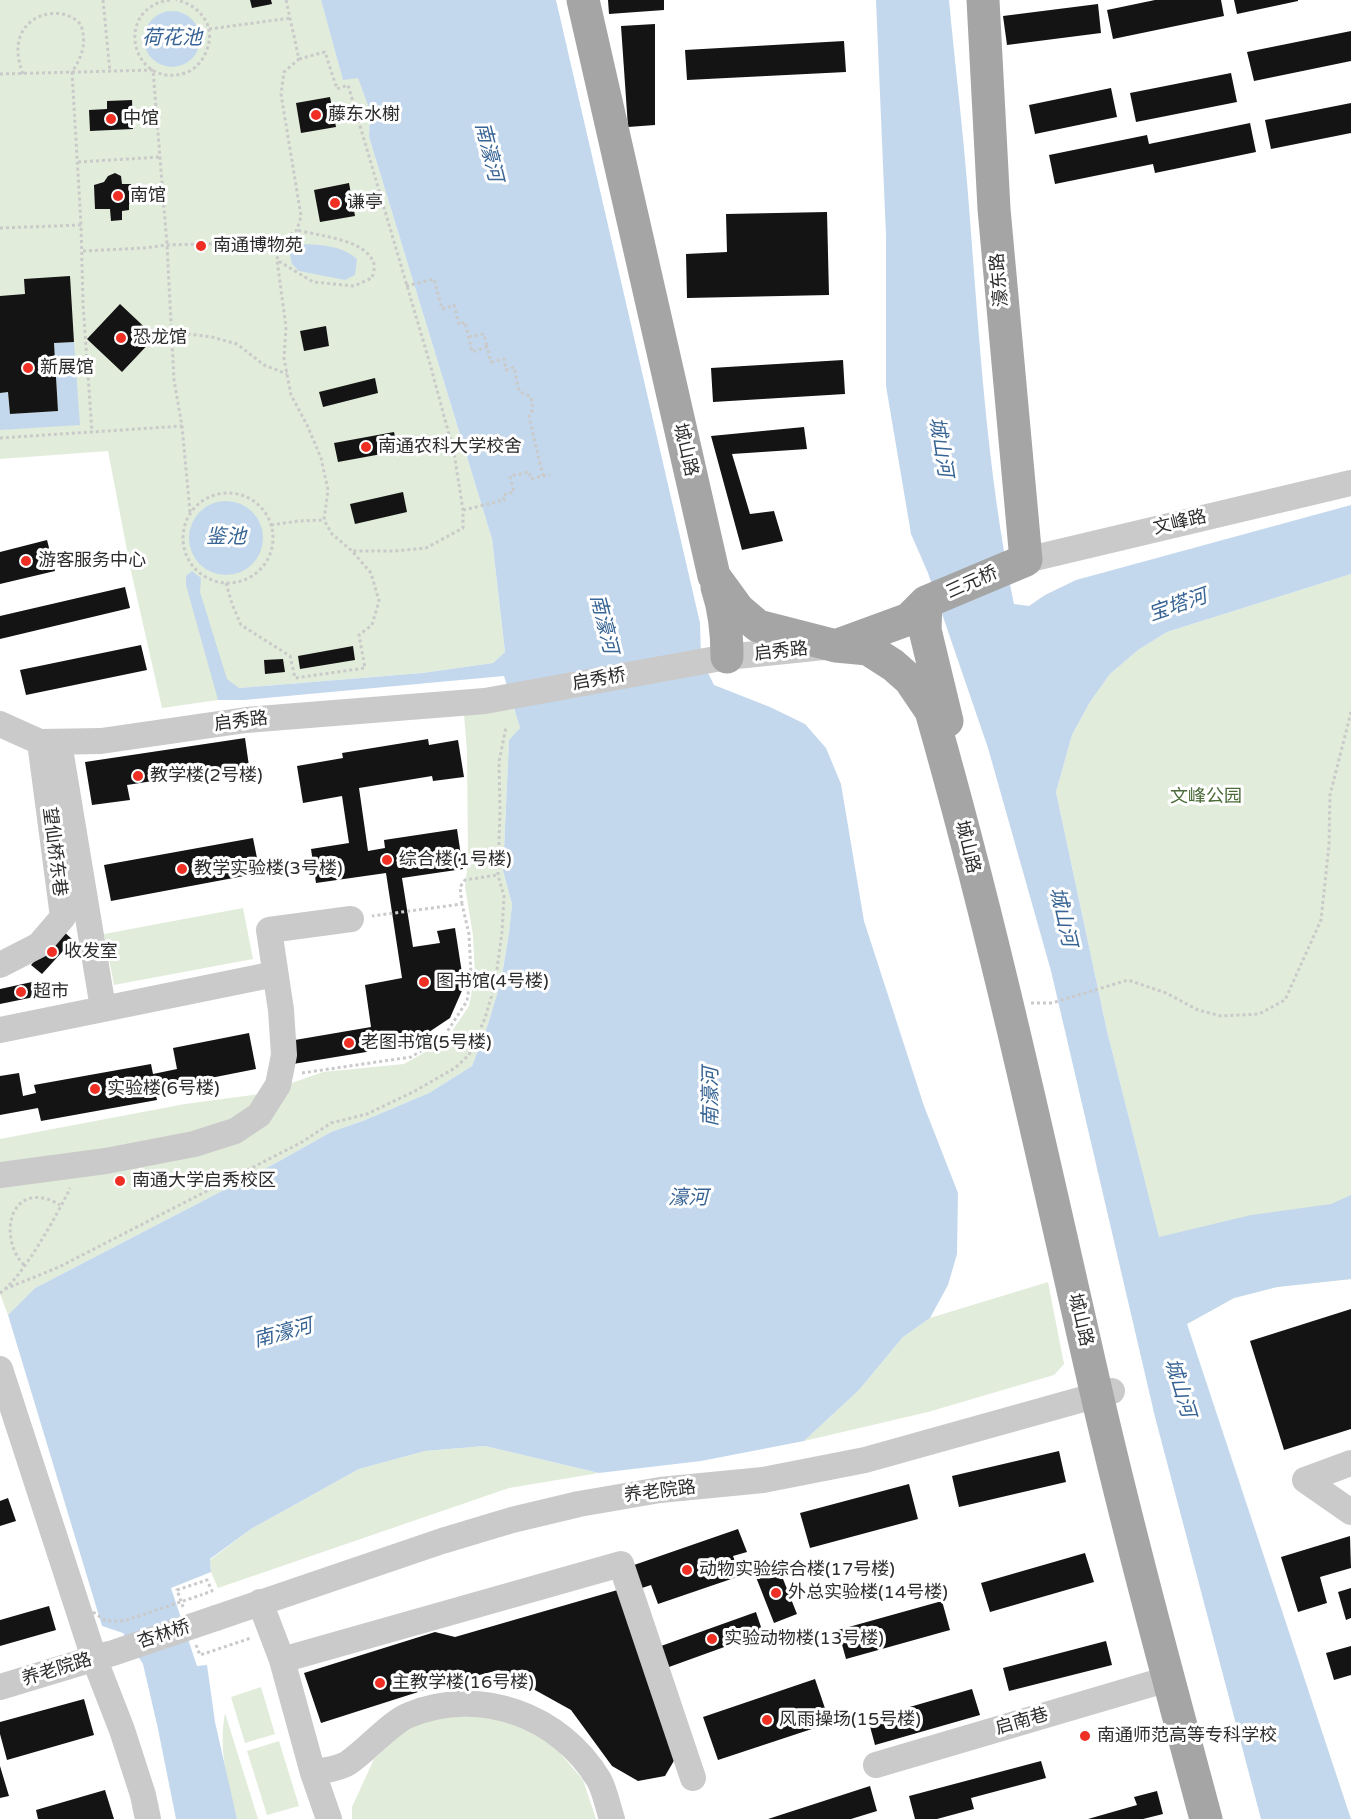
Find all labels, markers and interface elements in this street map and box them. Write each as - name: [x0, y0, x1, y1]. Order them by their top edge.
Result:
- water label: 荷花池: [142, 27, 202, 51]
- place label: 藤东水榭: [328, 104, 400, 126]
- place label: 中馆: [123, 108, 159, 130]
- marker: 藤东水榭: [309, 108, 323, 122]
- marker: 中馆: [104, 112, 118, 126]
- water label: 南濠河: [469, 120, 507, 184]
- place label: 南馆: [130, 185, 166, 207]
- marker: 南馆: [111, 189, 125, 203]
- place label: 谦亭: [347, 192, 383, 214]
- marker: 谦亭: [328, 196, 342, 210]
- place label: 南通博物苑: [213, 235, 303, 257]
- marker: 南通博物苑: [194, 239, 208, 253]
- street label: 濠东路: [987, 252, 1013, 308]
- place label: 恐龙馆: [133, 327, 187, 349]
- marker: 恐龙馆: [114, 331, 128, 345]
- place label: 新展馆: [40, 357, 94, 379]
- marker: 新展馆: [21, 361, 35, 375]
- water label: 城山河: [923, 415, 957, 479]
- street label: 城山路: [668, 421, 702, 479]
- place label: 南通农科大学校舍: [378, 436, 522, 458]
- marker: 南通农科大学校舍: [359, 440, 373, 454]
- street label: 文峰路: [1151, 506, 1209, 540]
- water label: 鉴池: [206, 526, 246, 550]
- place label: 游客服务中心: [38, 550, 146, 572]
- marker: 游客服务中心: [19, 554, 33, 568]
- street label: 三元桥: [943, 562, 1001, 604]
- water label: 宝塔河: [1146, 585, 1210, 627]
- water label: 南濠河: [584, 592, 622, 656]
- street label: 启秀路: [753, 638, 809, 666]
- street label: 启秀桥: [571, 665, 627, 695]
- street label: 启秀路: [213, 708, 269, 736]
- place label: 教学楼(2号楼): [150, 765, 263, 787]
- marker: 教学楼(2号楼): [131, 769, 145, 783]
- park label: 文峰公园: [1170, 786, 1242, 808]
- street label: 望仙桥东巷: [38, 806, 70, 898]
- street label: 城山路: [950, 818, 984, 876]
- place label: 综合楼(1号楼): [399, 849, 512, 871]
- marker: 综合楼(1号楼): [380, 853, 394, 867]
- place label: 教学实验楼(3号楼): [194, 858, 343, 880]
- marker: 教学实验楼(3号楼): [175, 862, 189, 876]
- water label: 城山河: [1044, 885, 1080, 949]
- place label: 收发室: [64, 941, 118, 963]
- marker: 收发室: [45, 945, 59, 959]
- place label: 图书馆(4号楼): [436, 971, 549, 993]
- marker: 图书馆(4号楼): [417, 975, 431, 989]
- place label: 超市: [33, 981, 69, 1003]
- marker: 超市: [14, 985, 28, 999]
- place label: 老图书馆(5号楼): [361, 1032, 492, 1054]
- marker: 老图书馆(5号楼): [342, 1036, 356, 1050]
- water label: 南濠河: [700, 1067, 724, 1127]
- place label: 实验楼(6号楼): [107, 1078, 220, 1100]
- marker: 实验楼(6号楼): [88, 1082, 102, 1096]
- place label: 南通大学启秀校区: [132, 1170, 276, 1192]
- marker: 南通大学启秀校区: [113, 1174, 127, 1188]
- water label: 濠河: [668, 1187, 708, 1211]
- street label: 城山路: [1063, 1291, 1097, 1349]
- water label: 南濠河: [251, 1315, 315, 1353]
- water label: 城山河: [1159, 1356, 1199, 1420]
- street label: 养老院路: [623, 1477, 697, 1507]
- place label: 动物实验综合楼(17号楼): [699, 1559, 895, 1581]
- marker: 动物实验综合楼(17号楼): [680, 1563, 694, 1577]
- place label: 外总实验楼(14号楼): [788, 1582, 948, 1604]
- marker: 外总实验楼(14号楼): [769, 1586, 783, 1600]
- street label: 杏林桥: [135, 1616, 193, 1654]
- place label: 实验动物楼(13号楼): [724, 1628, 884, 1650]
- marker: 实验动物楼(13号楼): [705, 1632, 719, 1646]
- street label: 养老院路: [19, 1649, 95, 1691]
- place label: 主教学楼(16号楼): [392, 1672, 534, 1694]
- marker: 主教学楼(16号楼): [373, 1676, 387, 1690]
- street label: 启南巷: [993, 1704, 1051, 1740]
- place label: 风雨操场(15号楼): [779, 1709, 921, 1731]
- marker: 风雨操场(15号楼): [760, 1713, 774, 1727]
- place label: 南通师范高等专科学校: [1097, 1725, 1277, 1747]
- marker: 南通师范高等专科学校: [1078, 1729, 1092, 1743]

